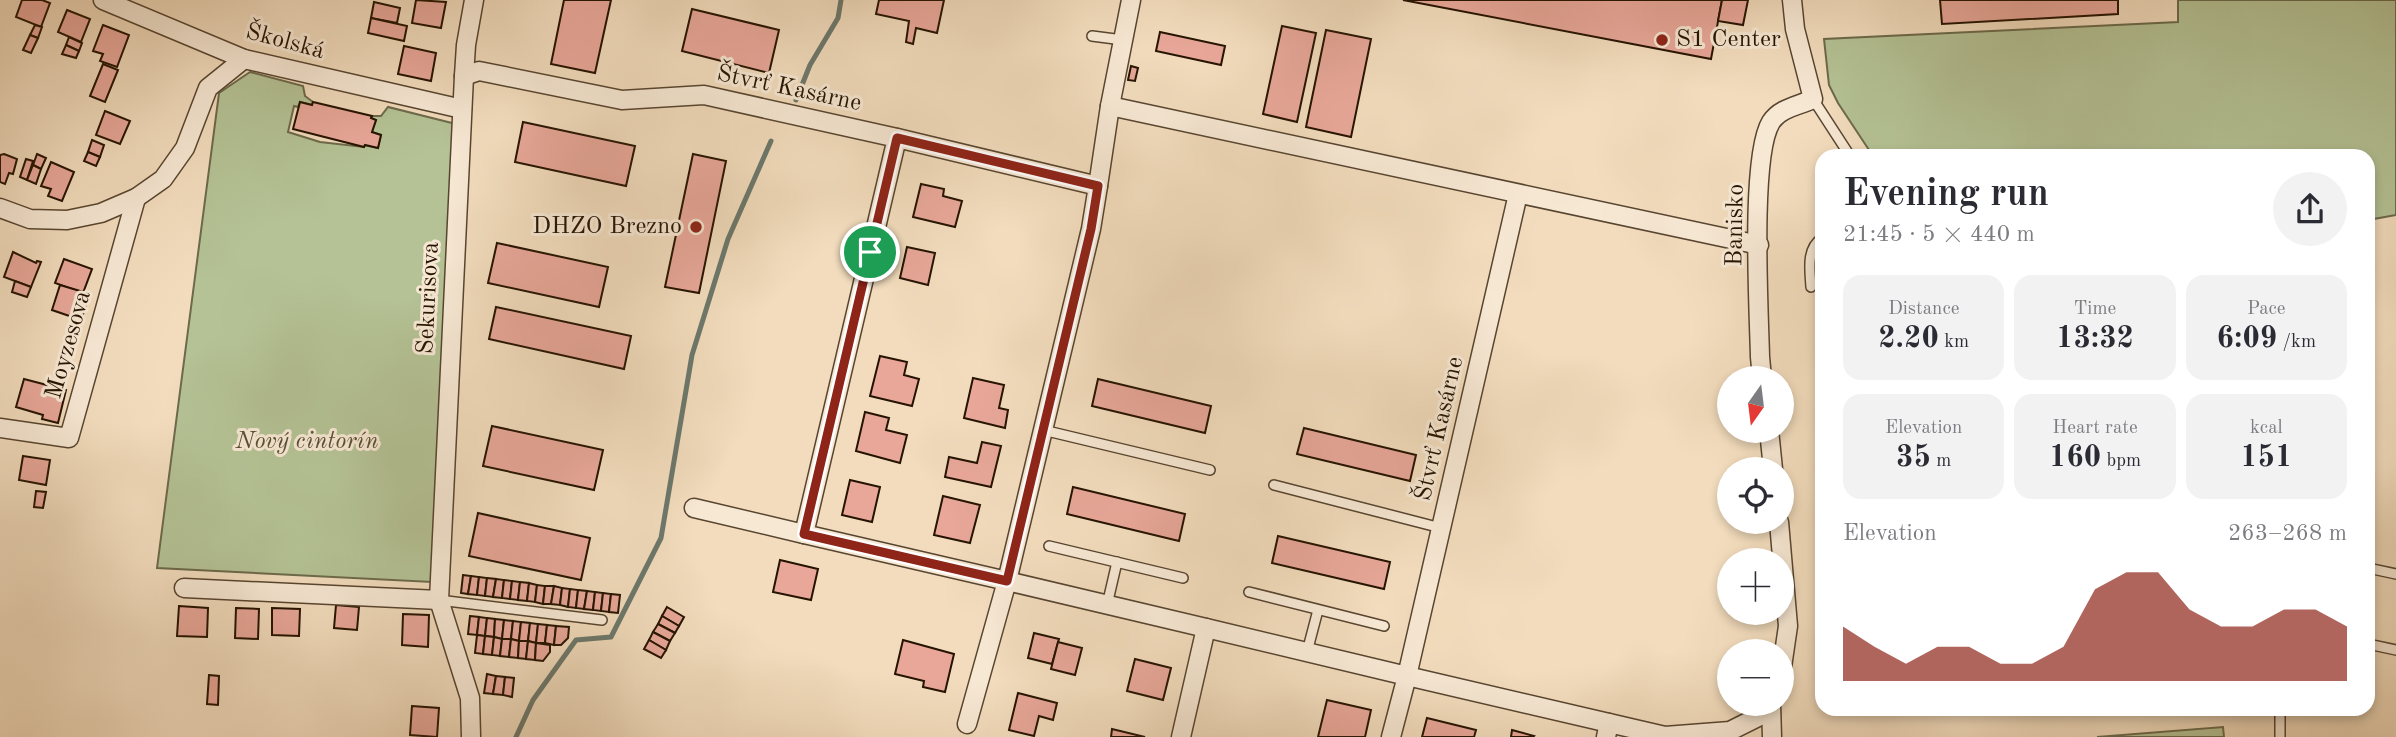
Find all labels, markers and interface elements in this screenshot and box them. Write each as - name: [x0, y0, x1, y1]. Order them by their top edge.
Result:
- street label: Školská: [243, 15, 328, 64]
- place label: S1 Center: [1676, 28, 1781, 52]
- marker: S1 Center: [1654, 32, 1670, 48]
- street label: Štvrť Kasárne: [714, 57, 865, 116]
- button: share: [2273, 172, 2347, 246]
- text: Evening run: [1843, 176, 2049, 214]
- street label: Banisko: [1723, 183, 1749, 267]
- place label: DHZO Brezno: [532, 215, 682, 239]
- marker: DHZO Brezno: [688, 219, 704, 235]
- pin: [840, 222, 900, 282]
- text: 21:45 · 5 × 440 m: [1843, 223, 2035, 246]
- icon: arrive: [851, 233, 889, 271]
- street label: Sekurisova: [414, 241, 444, 355]
- street label: Moyzesova: [42, 288, 96, 402]
- text: Distance: [1888, 300, 1959, 319]
- text: Time: [2074, 300, 2116, 319]
- text: Pace: [2247, 300, 2286, 319]
- text: 2.20: [1878, 324, 1939, 354]
- text: 13:32: [2056, 324, 2134, 354]
- text: 6:09: [2217, 324, 2277, 354]
- text: km: [1939, 333, 1969, 352]
- text: /km: [2277, 333, 2316, 352]
- street label: Štvrť Kasárne: [1407, 353, 1468, 503]
- north arrow: [1717, 366, 1794, 443]
- map controls: [1717, 366, 1794, 716]
- text: Elevation: [1885, 419, 1962, 438]
- text: Heart rate: [2052, 419, 2138, 438]
- text: kcal: [2250, 419, 2283, 438]
- park label: Nový cintorín: [235, 430, 379, 454]
- text: 35: [1896, 443, 1931, 473]
- text: 160: [2049, 443, 2101, 473]
- text: 151: [2240, 443, 2292, 473]
- text: m: [1931, 452, 1951, 471]
- text: bpm: [2101, 452, 2141, 471]
- button: locate: [1717, 457, 1794, 534]
- text: Elevation: [1843, 522, 1937, 545]
- text: 263–268 m: [2228, 522, 2347, 545]
- button: +: [1717, 548, 1794, 625]
- button: −: [1717, 639, 1794, 716]

